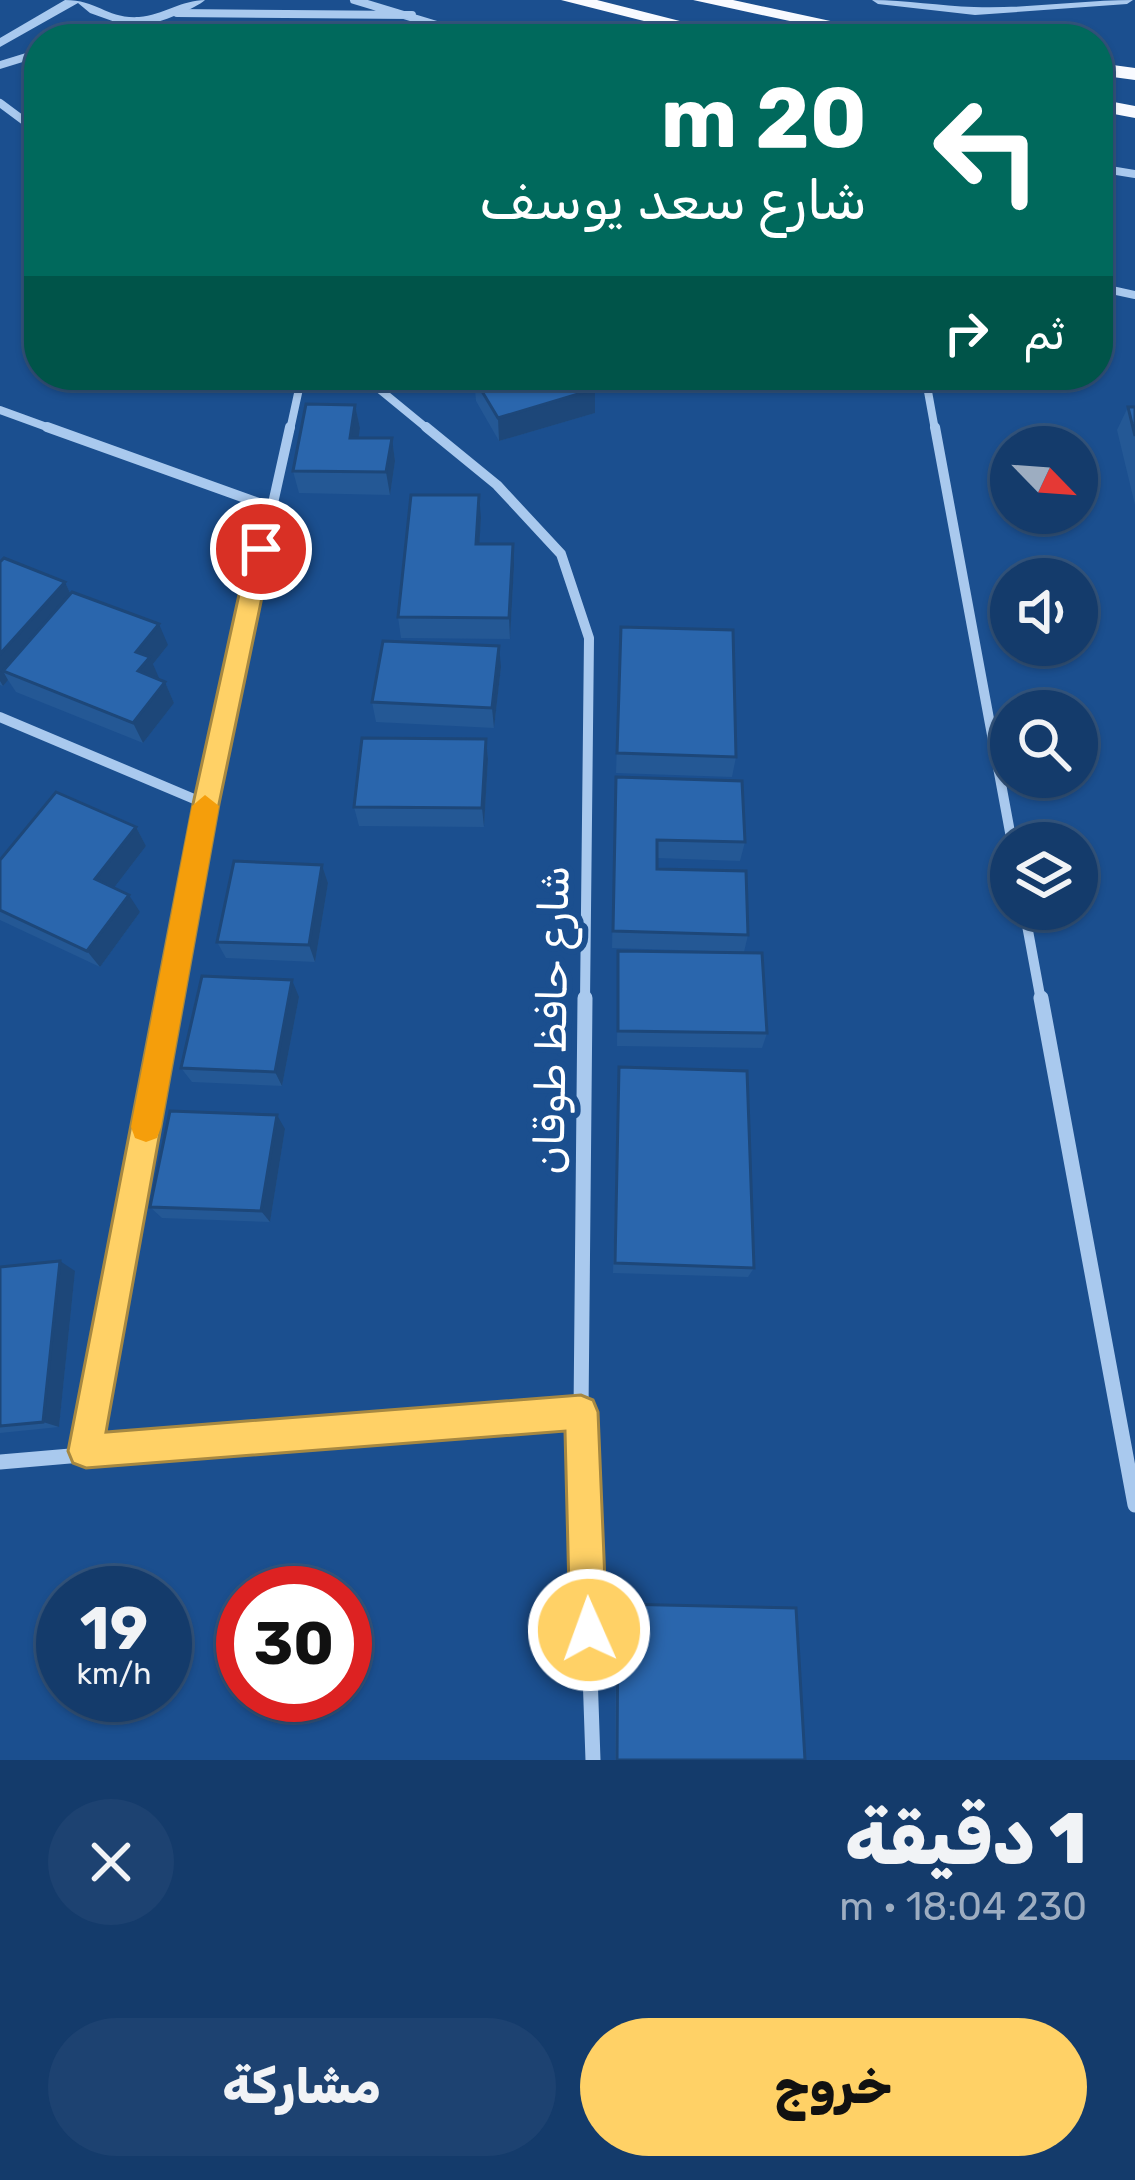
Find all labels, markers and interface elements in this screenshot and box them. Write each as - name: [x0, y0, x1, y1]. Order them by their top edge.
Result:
- text: 20 m: [660, 68, 867, 168]
- icon: left: [909, 72, 1065, 228]
- text: شارع سعد يوسف: [479, 169, 867, 233]
- icon: right: [933, 300, 999, 366]
- text: ثم: [1023, 307, 1065, 360]
- north arrow: [990, 426, 1098, 534]
- map controls: [990, 426, 1098, 930]
- pin: [210, 498, 312, 600]
- icon: arrive: [228, 516, 294, 582]
- button: sound: [990, 558, 1098, 666]
- button: search: [990, 690, 1098, 798]
- button: layers: [990, 822, 1098, 930]
- street label: شارع حافظ طوقان: [524, 865, 584, 1175]
- speed limit sign: 30: [216, 1566, 372, 1722]
- position arrow: [526, 1567, 652, 1693]
- text: 19: [80, 1593, 148, 1664]
- text: km/h: [77, 1656, 151, 1692]
- text: 1 دقيقة: [845, 1796, 1087, 1881]
- button: close: [48, 1799, 174, 1925]
- text: 230 m · 18:04: [839, 1884, 1087, 1930]
- button: مشاركة: [48, 2018, 556, 2156]
- button: خروج: [580, 2018, 1087, 2156]

